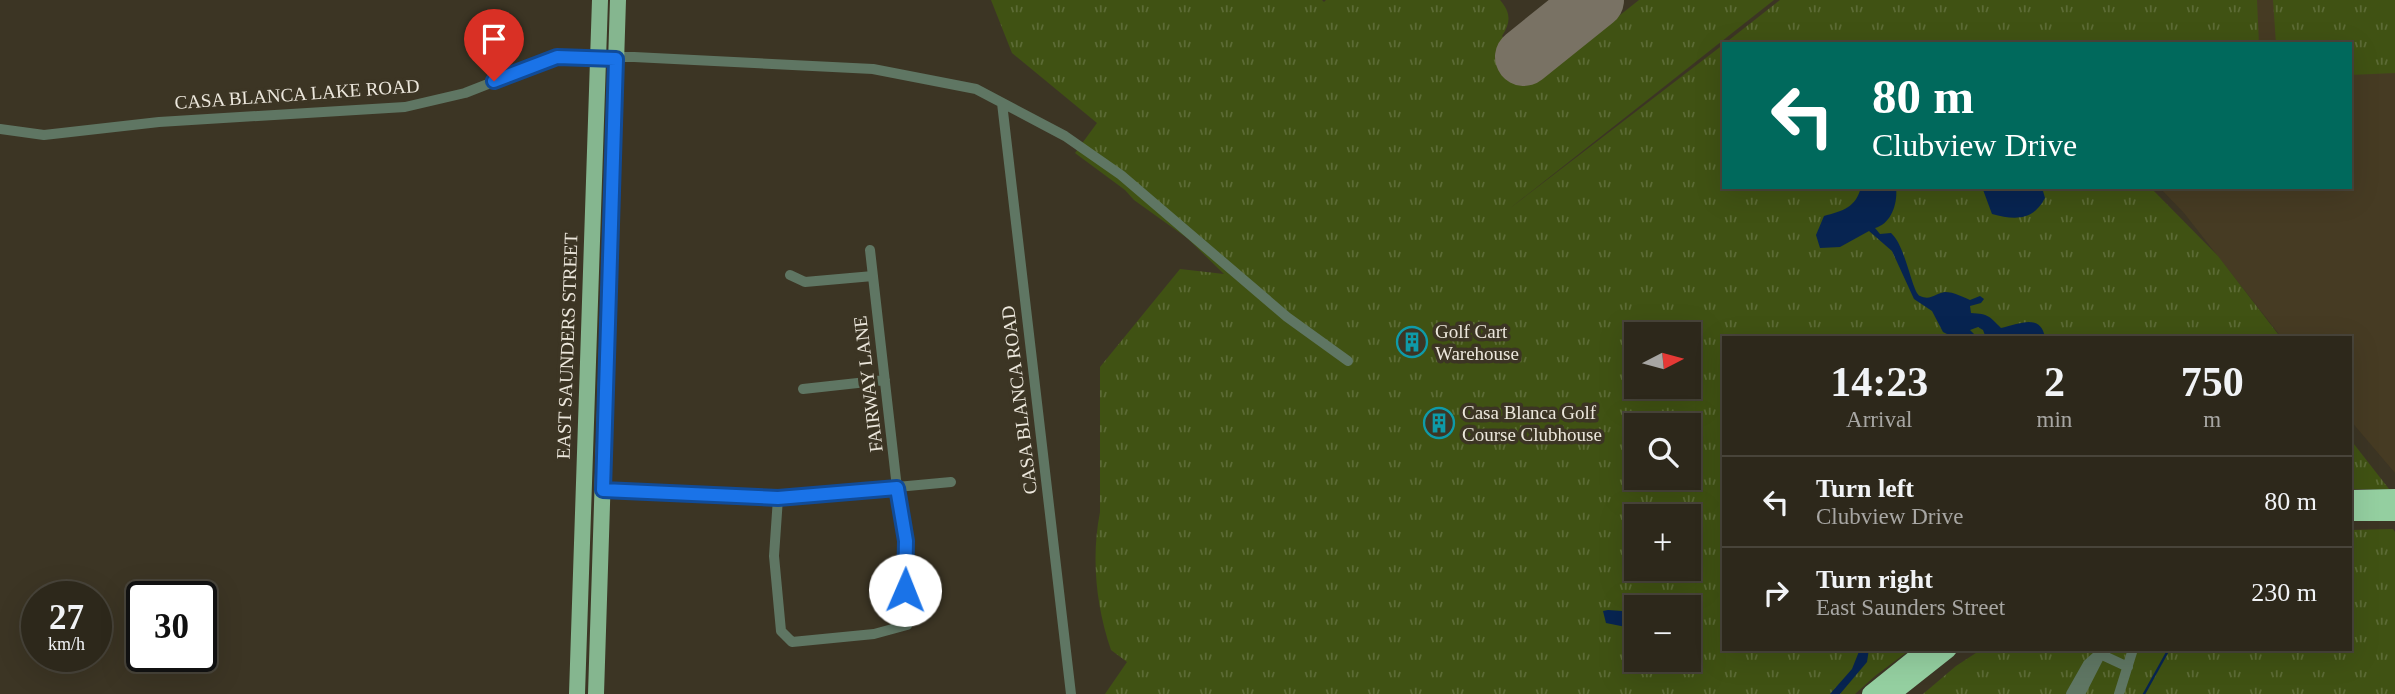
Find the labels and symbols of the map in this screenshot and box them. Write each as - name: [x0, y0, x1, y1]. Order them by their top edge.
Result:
- pin: [464, 9, 524, 81]
- street label: CASA BLANCA LAKE ROAD: [174, 75, 420, 113]
- street label: EAST SAUNDERS STREET: [553, 232, 581, 460]
- street label: CASA BLANCA ROAD: [997, 304, 1041, 496]
- street label: FAIRWAY LANE: [849, 315, 887, 453]
- place label: Golf Cart Warehouse: [1435, 321, 1519, 364]
- north arrow: [1624, 322, 1701, 399]
- building icon: Golf Cart Warehouse: [1395, 325, 1429, 359]
- place label: Casa Blanca Golf Course Clubhouse: [1462, 402, 1602, 445]
- building icon: Casa Blanca Golf Course Clubhouse: [1422, 406, 1456, 440]
- position arrow: [868, 553, 942, 627]
- speed limit sign: 30: [126, 581, 217, 672]

